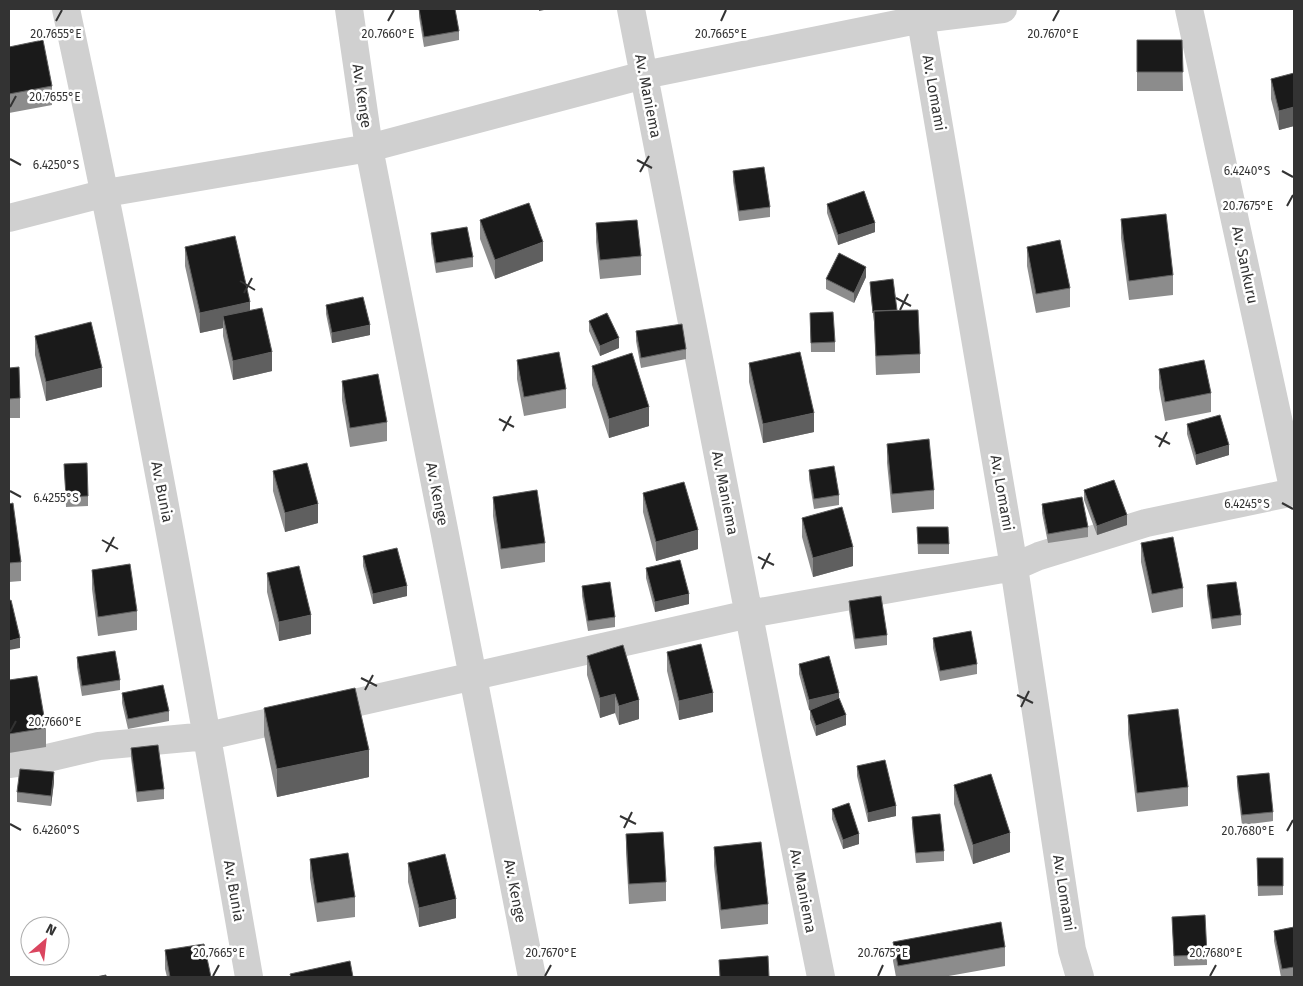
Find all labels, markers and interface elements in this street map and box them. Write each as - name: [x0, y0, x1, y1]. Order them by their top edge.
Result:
- text: 20.7655°E: [30, 27, 82, 41]
- text: 20.7660°E: [362, 27, 414, 41]
- text: 20.7665°E: [695, 27, 747, 41]
- text: 20.7670°E: [1027, 27, 1079, 41]
- street label: Av. Maniema: [631, 53, 665, 139]
- street label: Av. Lomami: [918, 54, 950, 132]
- street label: Av. Kenge: [349, 63, 375, 129]
- text: 20.7655°E: [29, 90, 81, 104]
- text: 6.4250°S: [33, 158, 80, 172]
- text: 6.4240°S: [1224, 164, 1271, 178]
- text: 20.7675°E: [1223, 199, 1273, 213]
- street label: Av. Sankuru: [1228, 225, 1262, 305]
- street label: Av. Maniema: [708, 450, 742, 536]
- street label: Av. Lomami: [986, 454, 1018, 532]
- street label: Av. Bunia: [147, 460, 177, 524]
- street label: Av. Kenge: [422, 461, 452, 527]
- text: 6.4255°S: [33, 491, 79, 505]
- text: 6.4245°S: [1224, 497, 1270, 511]
- text: 20.7660°E: [29, 715, 81, 729]
- text: 6.4260°S: [33, 823, 80, 837]
- text: 20.7680°E: [1222, 824, 1274, 838]
- street label: Av. Maniema: [786, 848, 820, 934]
- street label: Av. Lomami: [1049, 854, 1079, 932]
- street label: Av. Kenge: [500, 858, 530, 924]
- street label: Av. Bunia: [220, 859, 248, 923]
- north arrow: [20, 916, 70, 966]
- text: N: [43, 920, 59, 940]
- text: 20.7665°E: [193, 946, 245, 960]
- text: 20.7670°E: [525, 946, 577, 960]
- text: 20.7675°E: [858, 946, 908, 960]
- text: 20.7680°E: [1190, 946, 1242, 960]

